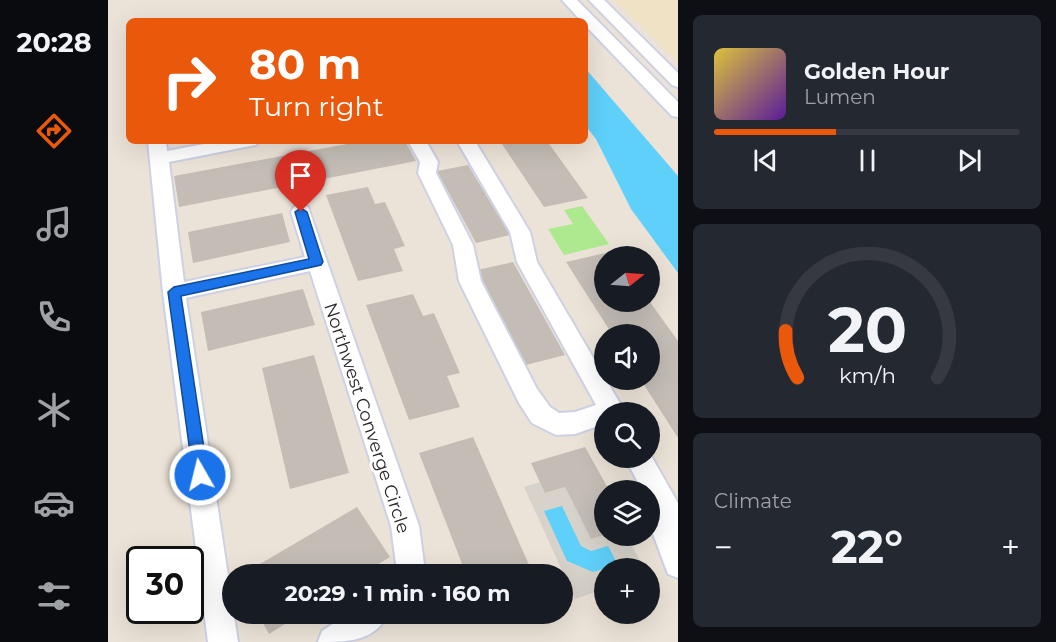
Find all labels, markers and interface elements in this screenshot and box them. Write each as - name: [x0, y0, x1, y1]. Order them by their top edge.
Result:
- text: 20:28: [16, 26, 92, 59]
- text: 80 m: [249, 38, 361, 90]
- icon: right: [150, 42, 228, 120]
- text: Golden Hour: [804, 58, 949, 85]
- text: Lumen: [804, 85, 876, 109]
- text: Turn right: [249, 90, 384, 123]
- icon: directions: [33, 110, 75, 152]
- icon: previous: [749, 144, 782, 177]
- icon: pause: [851, 144, 884, 177]
- icon: next: [953, 144, 986, 177]
- pin: [275, 150, 326, 212]
- icon: arrive: [284, 159, 317, 192]
- icon: music: [33, 203, 75, 245]
- north arrow: [594, 246, 660, 312]
- map controls: [594, 246, 660, 624]
- text: 20: [827, 292, 907, 368]
- icon: phone: [33, 296, 75, 338]
- street label: Northwest Converge Circle: [319, 300, 415, 536]
- button: sound: [594, 324, 660, 390]
- text: km/h: [838, 362, 896, 388]
- icon: climate: [33, 389, 75, 431]
- button: search: [594, 402, 660, 468]
- position arrow: [168, 443, 232, 507]
- button: layers: [594, 480, 660, 546]
- icon: car: [33, 482, 75, 524]
- text: Climate: [714, 489, 792, 513]
- text: 22°: [831, 519, 903, 574]
- text: −: [714, 527, 733, 567]
- text: +: [1001, 527, 1020, 567]
- speed limit sign: 30: [126, 546, 204, 624]
- button: +: [594, 558, 660, 624]
- icon: filters: [33, 575, 75, 617]
- text: 20:29 · 1 min · 160 m: [285, 580, 510, 607]

